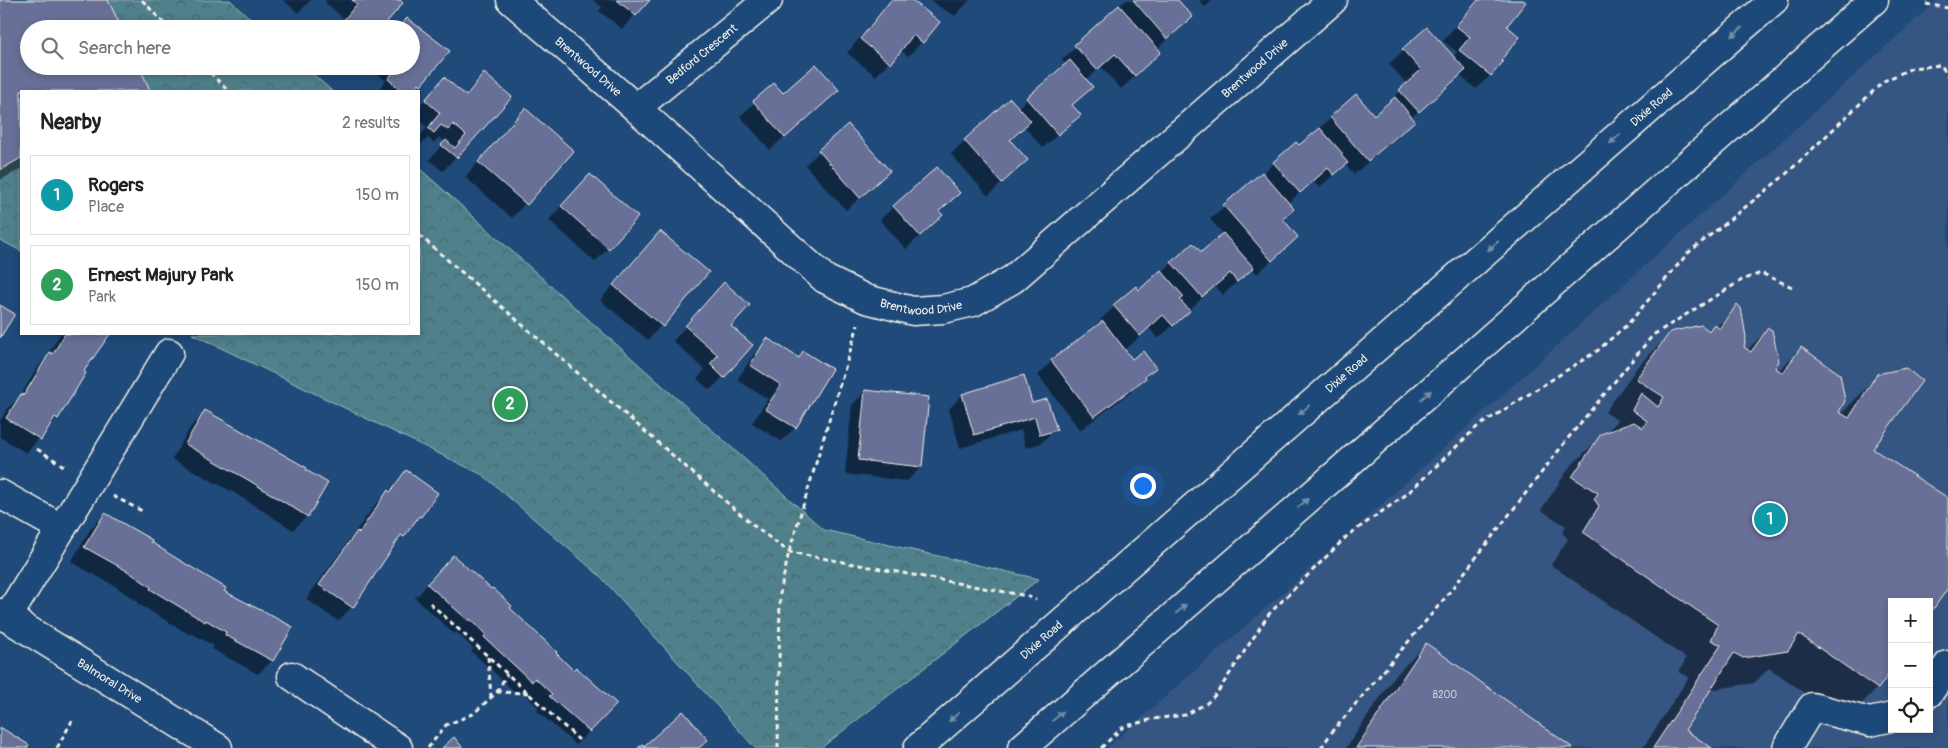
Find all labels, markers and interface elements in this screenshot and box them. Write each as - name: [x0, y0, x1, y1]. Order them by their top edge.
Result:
- search box: [20, 20, 420, 75]
- street label: Bedford Crescent: [663, 20, 741, 88]
- one-way arrow: [1732, 26, 1744, 38]
- icon: search: [38, 34, 66, 62]
- street label: Brentwood Drive: [552, 34, 625, 100]
- street label: Brentwood Drive: [1218, 35, 1291, 101]
- text: Search here: [78, 36, 171, 60]
- street label: Dixie Road: [1627, 85, 1676, 130]
- text: Nearby: [40, 109, 101, 136]
- text: 2 results: [342, 113, 400, 133]
- one-way arrow: [1609, 133, 1621, 144]
- text: Rogers: [88, 173, 143, 197]
- text: 1: [54, 185, 60, 205]
- text: 150 m: [355, 185, 399, 205]
- text: Place: [88, 197, 124, 217]
- one-way arrow: [1487, 240, 1499, 252]
- text: Ernest Majury Park: [88, 263, 233, 287]
- text: 2: [53, 275, 61, 295]
- text: 150 m: [355, 275, 399, 295]
- text: Park: [88, 287, 116, 307]
- street label: Brentwood Drive: [878, 295, 964, 319]
- street label: Dixie Road: [1322, 351, 1371, 396]
- pin: 2: [494, 385, 526, 423]
- one-way arrow: [1419, 390, 1432, 401]
- one-way arrow: [1298, 405, 1311, 416]
- your location: [1130, 473, 1156, 499]
- one-way arrow: [1297, 497, 1310, 508]
- pin: 1: [1754, 500, 1786, 538]
- map controls: [1888, 598, 1933, 733]
- button: +: [1888, 598, 1933, 643]
- one-way arrow: [1174, 604, 1187, 615]
- street label: Dixie Road: [1017, 618, 1066, 663]
- button: −: [1888, 643, 1933, 688]
- street label: Balmoral Drive: [75, 655, 145, 707]
- button: locate: [1888, 688, 1933, 733]
- house number: 8200: [1433, 689, 1457, 701]
- one-way arrow: [1052, 710, 1064, 722]
- one-way arrow: [948, 711, 960, 723]

